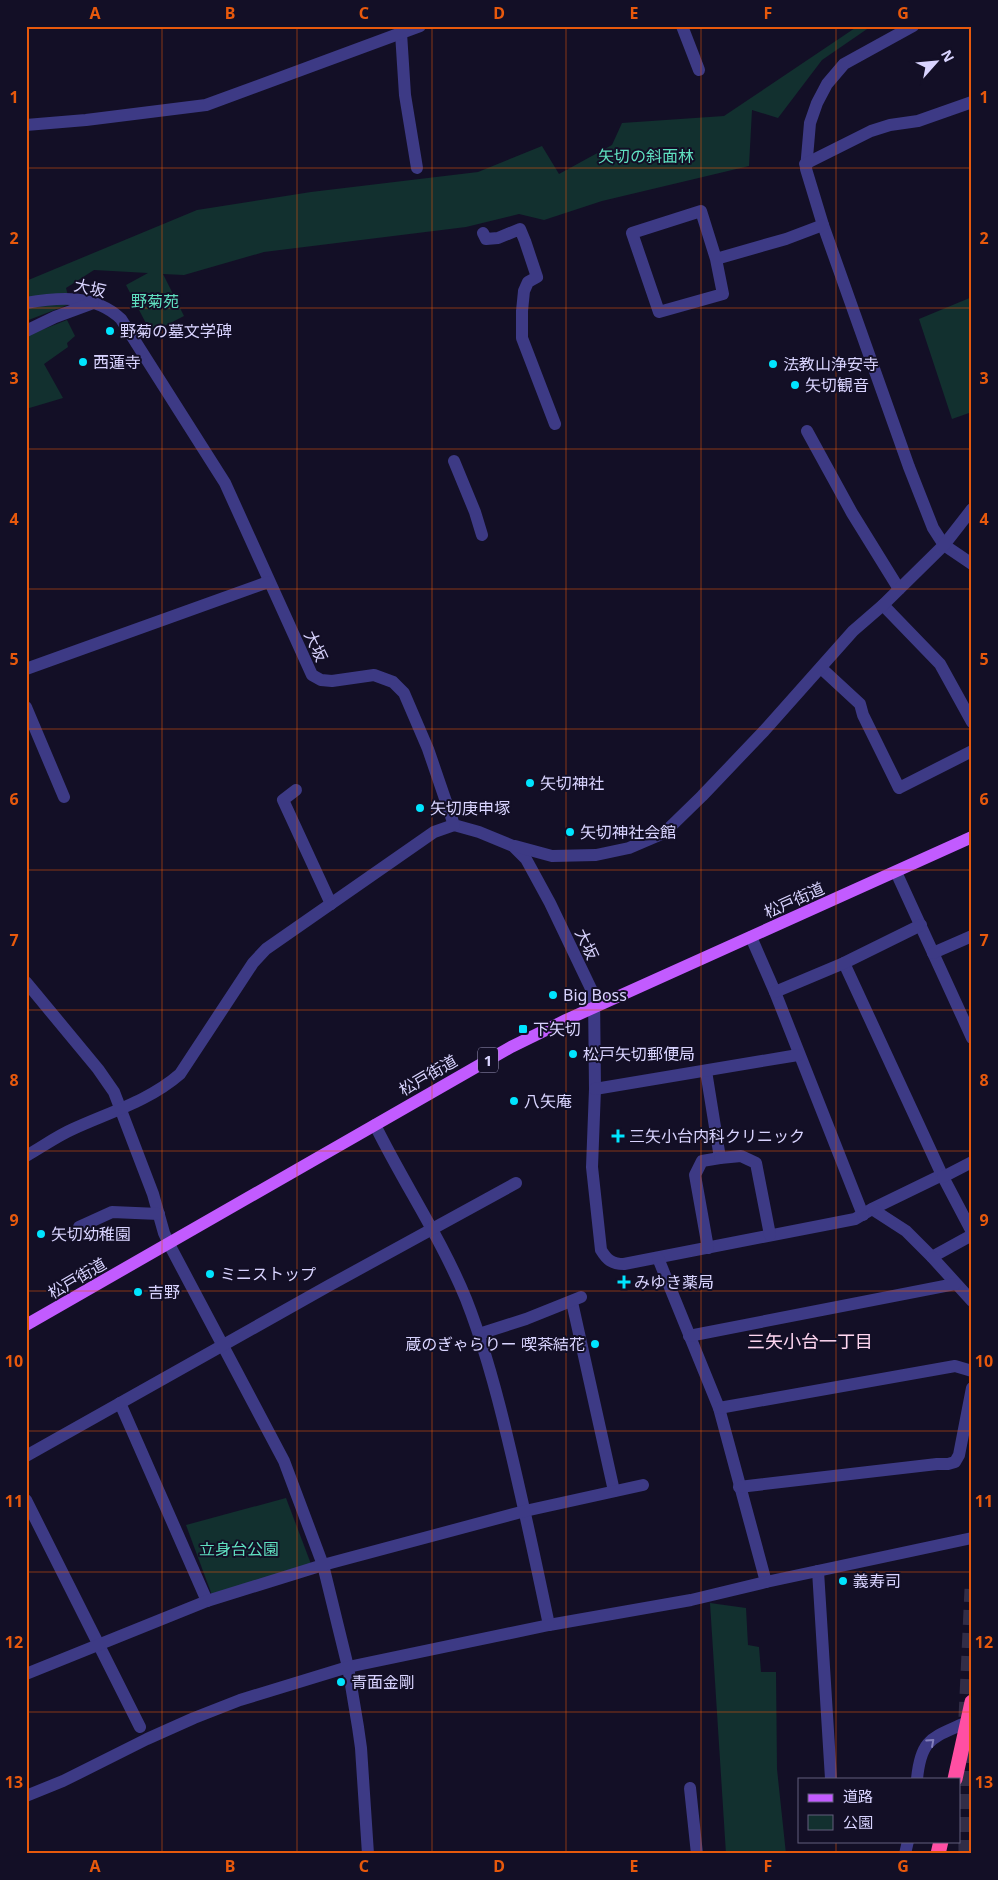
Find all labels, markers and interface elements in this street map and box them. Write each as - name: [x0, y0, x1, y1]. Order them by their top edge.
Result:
- text: A: [89, 2, 101, 24]
- text: B: [225, 2, 235, 24]
- text: C: [359, 2, 369, 24]
- text: D: [493, 2, 505, 24]
- text: E: [630, 2, 639, 24]
- text: F: [764, 2, 772, 24]
- text: G: [897, 2, 909, 24]
- north arrow: [910, 38, 960, 88]
- text: N: [937, 46, 959, 65]
- text: 1: [9, 86, 19, 108]
- text: 1: [979, 86, 989, 108]
- park label: 矢切の斜面林: [598, 145, 694, 167]
- text: 2: [9, 227, 19, 249]
- text: 2: [979, 227, 989, 249]
- street label: 大坂: [72, 274, 108, 302]
- park label: 野菊苑: [131, 290, 179, 312]
- place label: 野菊の墓文学碑: [120, 320, 232, 342]
- marker: 野菊の墓文学碑: [104, 325, 116, 337]
- place label: 西蓮寺: [93, 351, 141, 373]
- place label: 法教山浄安寺: [783, 353, 879, 375]
- marker: 西蓮寺: [77, 356, 89, 368]
- marker: 法教山浄安寺: [767, 358, 779, 370]
- text: 3: [9, 367, 19, 389]
- text: 3: [979, 367, 989, 389]
- place label: 矢切観音: [805, 374, 869, 396]
- marker: 矢切観音: [789, 379, 801, 391]
- text: 4: [9, 508, 19, 530]
- text: 4: [979, 508, 989, 530]
- street label: 大坂: [299, 627, 333, 665]
- text: 5: [9, 648, 19, 670]
- text: 5: [979, 648, 989, 670]
- place label: 矢切神社: [540, 772, 604, 794]
- marker: 矢切神社: [524, 777, 536, 789]
- text: 6: [9, 788, 19, 810]
- text: 6: [979, 788, 989, 810]
- place label: 矢切庚申塚: [430, 797, 510, 819]
- marker: 矢切庚申塚: [414, 802, 426, 814]
- place label: 矢切神社会館: [580, 821, 676, 843]
- marker: 矢切神社会館: [564, 826, 576, 838]
- street label: 松戸街道: [760, 877, 828, 923]
- street label: 大坂: [570, 925, 604, 963]
- text: 7: [9, 929, 19, 951]
- text: 7: [979, 929, 989, 951]
- place label: Big Boss: [563, 984, 627, 1006]
- marker: Big Boss: [547, 989, 559, 1001]
- place label: 下矢切: [533, 1018, 581, 1040]
- marker: 下矢切: [517, 1023, 529, 1035]
- place label: 松戸矢切郵便局: [583, 1043, 695, 1065]
- road number: 1: [478, 1048, 498, 1072]
- marker: 松戸矢切郵便局: [567, 1048, 579, 1060]
- street label: 松戸街道: [395, 1049, 461, 1101]
- text: 8: [9, 1069, 19, 1091]
- text: 8: [979, 1069, 989, 1091]
- place label: 八矢庵: [524, 1090, 572, 1112]
- marker: 八矢庵: [508, 1095, 520, 1107]
- place label: 三矢小台内科クリニック: [629, 1125, 805, 1147]
- marker: 三矢小台内科クリニック: [611, 1129, 625, 1143]
- text: 9: [9, 1209, 19, 1231]
- text: 9: [979, 1209, 989, 1231]
- place label: 矢切幼稚園: [51, 1223, 131, 1245]
- marker: 矢切幼稚園: [35, 1228, 47, 1240]
- street label: 松戸街道: [44, 1252, 110, 1304]
- place label: ミニストップ: [220, 1263, 316, 1285]
- marker: ミニストップ: [204, 1268, 216, 1280]
- place label: みゆき薬局: [634, 1271, 714, 1293]
- marker: みゆき薬局: [618, 1276, 630, 1288]
- place label: 吉野: [148, 1281, 180, 1303]
- marker: 吉野: [132, 1286, 144, 1298]
- district label: 三矢小台一丁目: [747, 1329, 873, 1353]
- place label: 蔵のぎゃらりー 喫茶結花: [405, 1333, 585, 1355]
- marker: 蔵のぎゃらりー 喫茶結花: [589, 1338, 601, 1350]
- text: 10: [5, 1350, 23, 1372]
- text: 10: [975, 1350, 993, 1372]
- text: 11: [5, 1490, 23, 1512]
- text: 11: [975, 1490, 993, 1512]
- park label: 立身台公園: [199, 1538, 279, 1560]
- place label: 義寿司: [853, 1570, 901, 1592]
- marker: 義寿司: [837, 1575, 849, 1587]
- text: 12: [5, 1631, 23, 1653]
- text: 12: [975, 1631, 993, 1653]
- place label: 青面金剛: [351, 1671, 415, 1693]
- marker: 青面金剛: [335, 1676, 347, 1688]
- one-way arrow: [925, 1738, 934, 1747]
- text: 13: [5, 1771, 23, 1793]
- text: 13: [975, 1771, 993, 1793]
- legend: [798, 1778, 960, 1842]
- text: 道路: [843, 1786, 873, 1806]
- text: 公園: [843, 1812, 873, 1832]
- text: A: [89, 1855, 101, 1877]
- text: B: [225, 1855, 235, 1877]
- text: C: [359, 1855, 369, 1877]
- text: D: [493, 1855, 505, 1877]
- text: E: [630, 1855, 639, 1877]
- text: F: [764, 1855, 772, 1877]
- text: G: [897, 1855, 909, 1877]

